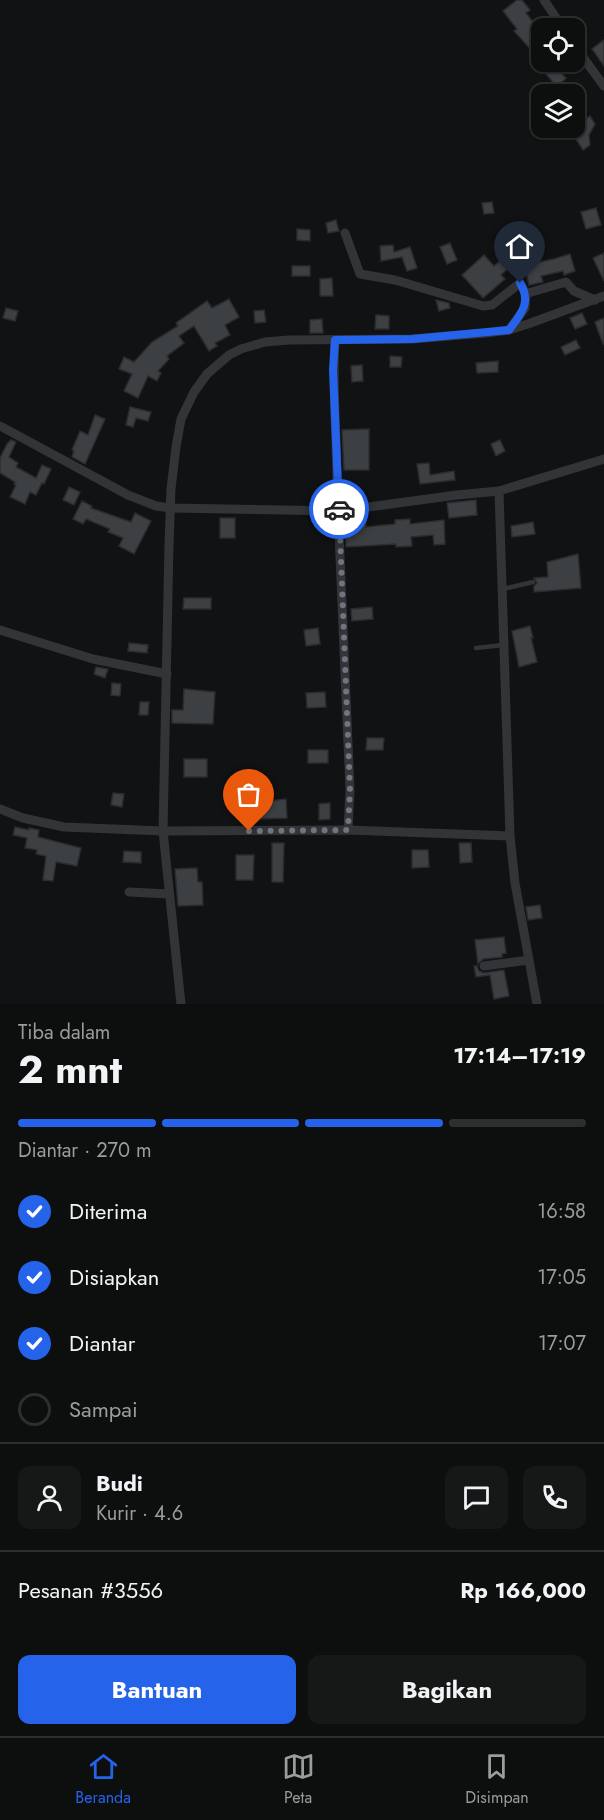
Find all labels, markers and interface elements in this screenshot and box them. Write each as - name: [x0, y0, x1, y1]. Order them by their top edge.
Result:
- map controls: [531, 18, 585, 138]
- button: locate: [531, 18, 585, 72]
- button: layers: [531, 84, 585, 138]
- pin: [494, 221, 545, 283]
- icon: home: [503, 230, 536, 263]
- courier: [309, 479, 369, 539]
- icon: car: [323, 493, 356, 526]
- pin: [223, 769, 274, 831]
- icon: bag: [232, 778, 265, 811]
- text: Tiba dalam: [18, 1018, 110, 1047]
- text: 17:14–17:19: [453, 1039, 586, 1071]
- text: 2 mnt: [18, 1041, 122, 1098]
- text: Diantar · 270 m: [18, 1136, 152, 1165]
- icon: check: [18, 1195, 51, 1228]
- text: Diterima: [69, 1195, 147, 1227]
- text: 16:58: [537, 1197, 586, 1226]
- icon: check: [18, 1261, 51, 1294]
- text: Disiapkan: [69, 1261, 159, 1293]
- text: 17:05: [537, 1263, 586, 1292]
- icon: check: [18, 1327, 51, 1360]
- text: Diantar: [69, 1327, 135, 1359]
- text: 17:07: [538, 1329, 586, 1358]
- text: Sampai: [69, 1393, 138, 1425]
- button: person: [18, 1466, 81, 1529]
- button: chat: [445, 1466, 508, 1529]
- button: phone: [523, 1466, 586, 1529]
- text: Budi: [96, 1467, 143, 1499]
- text: Kurir · 4.6: [96, 1499, 183, 1528]
- text: Pesanan #3556: [18, 1574, 163, 1606]
- text: Rp 166,000: [460, 1574, 586, 1606]
- button: Bantuan: [18, 1655, 296, 1724]
- button: Bagikan: [308, 1655, 586, 1724]
- tab: Beranda: [75, 1750, 131, 1809]
- tab: Peta: [282, 1750, 315, 1809]
- tab: Disimpan: [465, 1750, 529, 1809]

